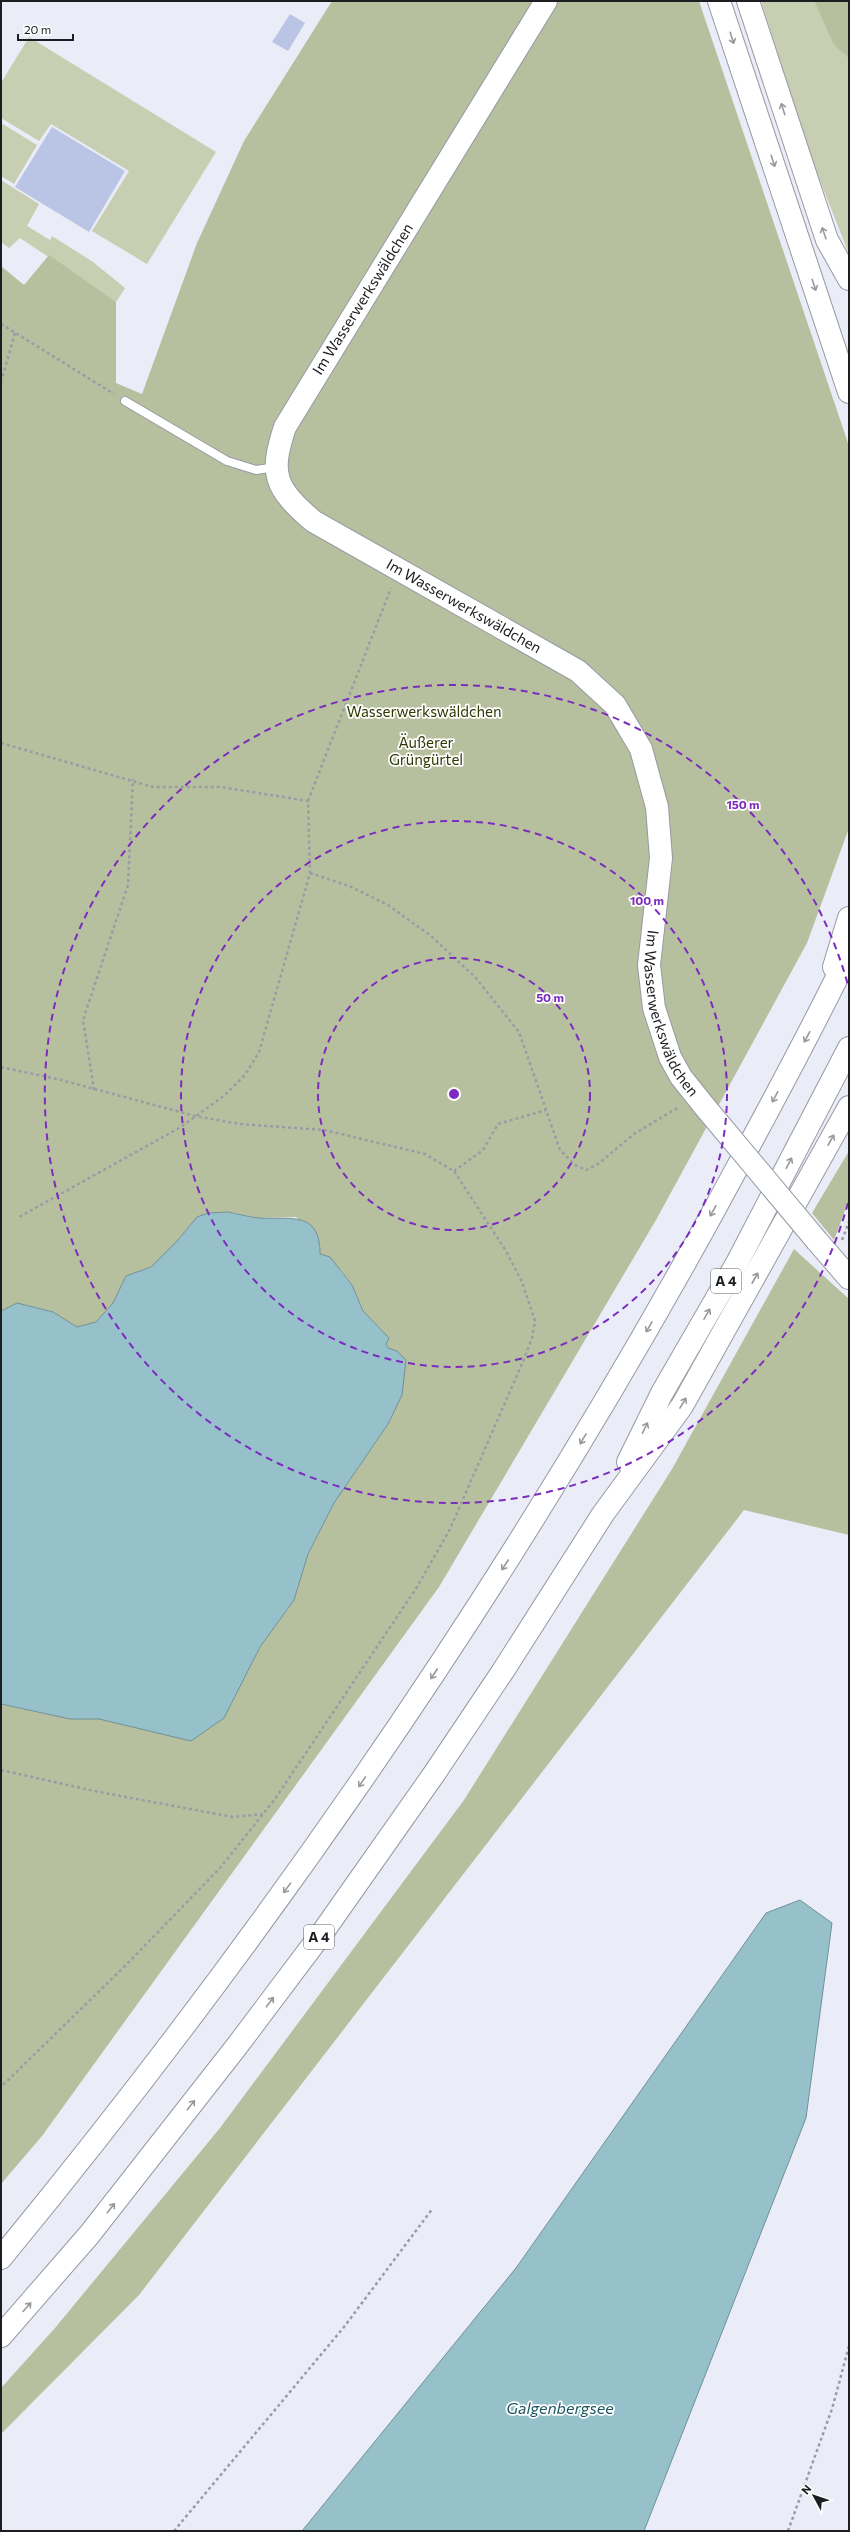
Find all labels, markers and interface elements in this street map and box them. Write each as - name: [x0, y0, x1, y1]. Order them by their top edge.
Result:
- scale bar: [18, 16, 73, 42]
- text: 20 m: [24, 22, 51, 36]
- one-way arrow: [729, 31, 736, 44]
- one-way arrow: [779, 103, 786, 116]
- one-way arrow: [770, 155, 777, 168]
- street label: Im Wasserwerkswäldchen: [308, 219, 416, 377]
- one-way arrow: [820, 226, 827, 239]
- one-way arrow: [810, 278, 818, 290]
- street label: Im Wasserwerkswäldchen: [384, 554, 545, 656]
- park label: Wasserwerkswäldchen: [347, 702, 501, 720]
- park label: Äußerer Grüngürtel: [389, 733, 463, 768]
- text: 150 m: [726, 797, 760, 811]
- text: 100 m: [630, 893, 664, 907]
- street label: Im Wasserwerkswäldchen: [641, 929, 703, 1099]
- text: 50 m: [536, 990, 564, 1004]
- one-way arrow: [803, 1030, 811, 1042]
- centre of rings: [447, 1087, 461, 1101]
- one-way arrow: [771, 1091, 778, 1103]
- one-way arrow: [828, 1134, 835, 1146]
- one-way arrow: [786, 1157, 793, 1169]
- one-way arrow: [709, 1205, 716, 1217]
- road number: A 4: [711, 1269, 741, 1293]
- one-way arrow: [751, 1272, 759, 1284]
- one-way arrow: [704, 1309, 712, 1321]
- one-way arrow: [644, 1321, 652, 1333]
- one-way arrow: [680, 1397, 688, 1409]
- one-way arrow: [641, 1423, 649, 1435]
- one-way arrow: [579, 1433, 587, 1444]
- one-way arrow: [501, 1559, 509, 1571]
- one-way arrow: [430, 1668, 439, 1679]
- one-way arrow: [358, 1776, 366, 1787]
- one-way arrow: [283, 1882, 291, 1893]
- road number: A 4: [304, 1925, 334, 1949]
- one-way arrow: [266, 1997, 274, 2008]
- one-way arrow: [187, 2100, 196, 2111]
- one-way arrow: [107, 2202, 115, 2213]
- one-way arrow: [23, 2302, 32, 2312]
- water label: Galgenbergsee: [506, 2398, 614, 2417]
- north arrow: [794, 2476, 834, 2516]
- text: N: [798, 2482, 814, 2497]

